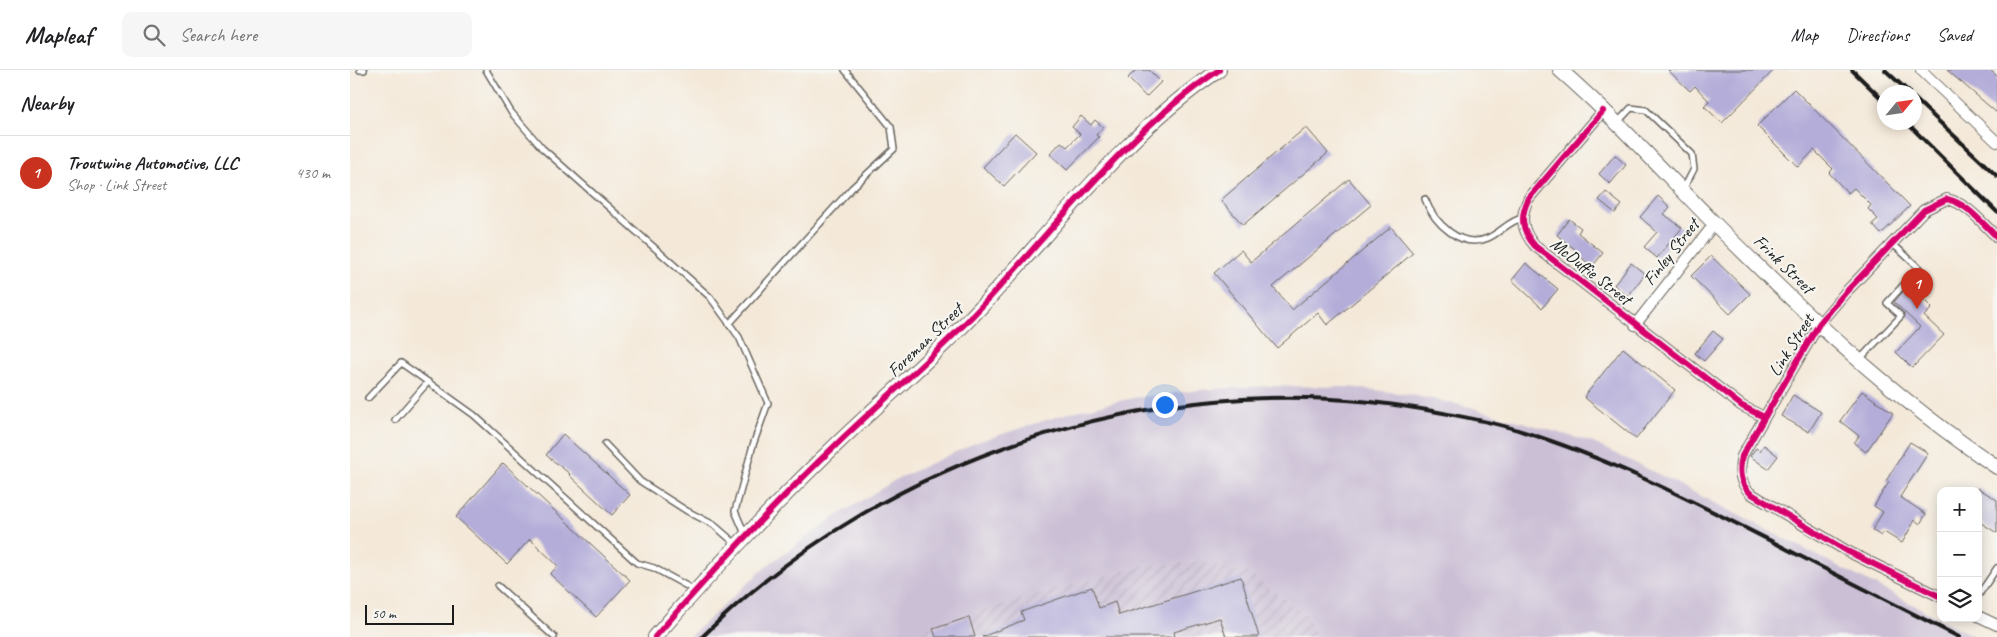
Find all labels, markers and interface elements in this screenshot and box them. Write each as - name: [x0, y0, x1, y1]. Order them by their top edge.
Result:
- search box: [122, 12, 472, 57]
- text: Mapleaf: [25, 20, 92, 50]
- icon: search: [140, 21, 168, 49]
- text: Search here: [180, 23, 257, 47]
- text: Map: [1791, 24, 1818, 46]
- text: Directions: [1846, 24, 1909, 46]
- text: Saved: [1937, 24, 1972, 46]
- north arrow: [1877, 85, 1922, 130]
- text: Nearby: [20, 90, 73, 116]
- text: Troutwine Automotive, LLC: [67, 151, 238, 175]
- text: 1: [32, 163, 40, 183]
- text: 430 m: [296, 163, 330, 183]
- text: Shop · Link Street: [67, 175, 166, 195]
- street label: Finley Street: [1638, 212, 1706, 290]
- street label: Frink Street: [1749, 230, 1821, 300]
- street label: McDuffie Street: [1546, 233, 1638, 311]
- pin: 1: [1901, 268, 1933, 309]
- street label: Foreman Street: [883, 296, 970, 381]
- street label: Link Street: [1763, 308, 1820, 380]
- your location: [1152, 392, 1178, 418]
- map controls: [1937, 487, 1982, 622]
- button: +: [1937, 487, 1982, 532]
- button: −: [1937, 532, 1982, 577]
- button: layers: [1937, 577, 1982, 622]
- scale bar: [365, 602, 454, 625]
- text: 50 m: [372, 605, 396, 622]

